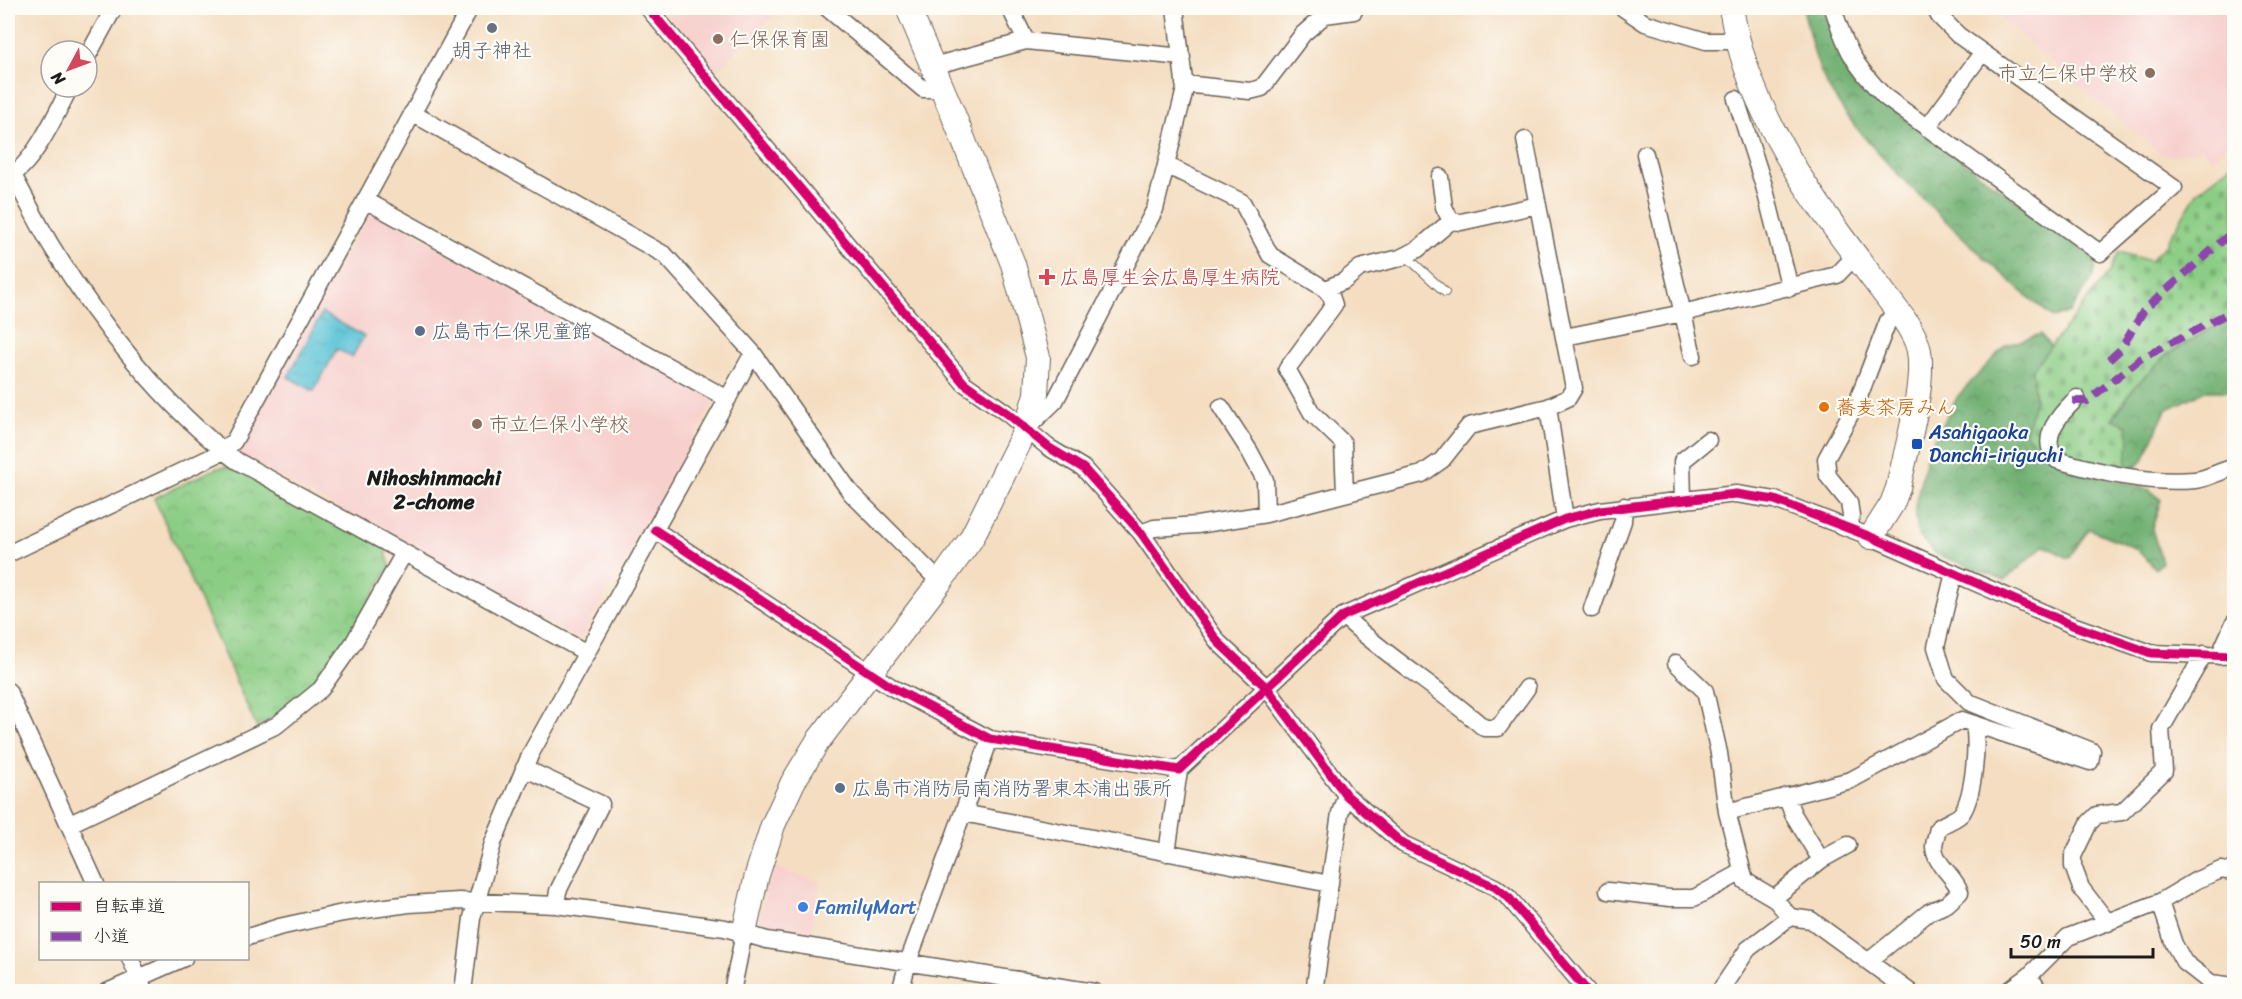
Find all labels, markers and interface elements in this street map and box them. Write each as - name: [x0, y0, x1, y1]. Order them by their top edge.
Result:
- marker: 胡子神社: [485, 21, 499, 35]
- place label: 仁保保育園: [730, 22, 830, 57]
- marker: 仁保保育園: [711, 32, 725, 46]
- place label: 胡子神社: [452, 33, 532, 68]
- north arrow: [39, 39, 99, 99]
- place label: 市立仁保中学校: [1998, 56, 2138, 91]
- text: N: [43, 64, 73, 93]
- marker: 市立仁保中学校: [2143, 66, 2157, 80]
- place label: 広島厚生会広島厚生病院: [1060, 260, 1280, 295]
- marker: 広島厚生会広島厚生病院: [1038, 268, 1056, 286]
- place label: 広島市仁保児童館: [432, 314, 592, 349]
- marker: 広島市仁保児童館: [413, 324, 427, 338]
- place label: 蕎麦茶房みん: [1836, 390, 1956, 425]
- marker: 蕎麦茶房みん: [1817, 400, 1831, 414]
- place label: 市立仁保小学校: [489, 407, 629, 442]
- place label: Asahigaoka Danchi-iriguchi: [1928, 415, 2064, 473]
- marker: 市立仁保小学校: [470, 417, 484, 431]
- marker: Asahigaoka Danchi-iriguchi: [1910, 437, 1924, 451]
- district label: Nihoshinmachi 2-chome: [366, 459, 502, 521]
- place label: 広島市消防局南消防署東本浦出張所: [852, 771, 1172, 806]
- marker: 広島市消防局南消防署東本浦出張所: [833, 781, 847, 795]
- legend: [39, 882, 249, 960]
- text: 自転車道: [93, 890, 165, 922]
- place label: FamilyMart: [815, 890, 917, 925]
- marker: FamilyMart: [796, 900, 810, 914]
- text: 小道: [93, 920, 129, 952]
- scale bar: [2011, 921, 2154, 959]
- text: 50 m: [2020, 926, 2061, 958]

